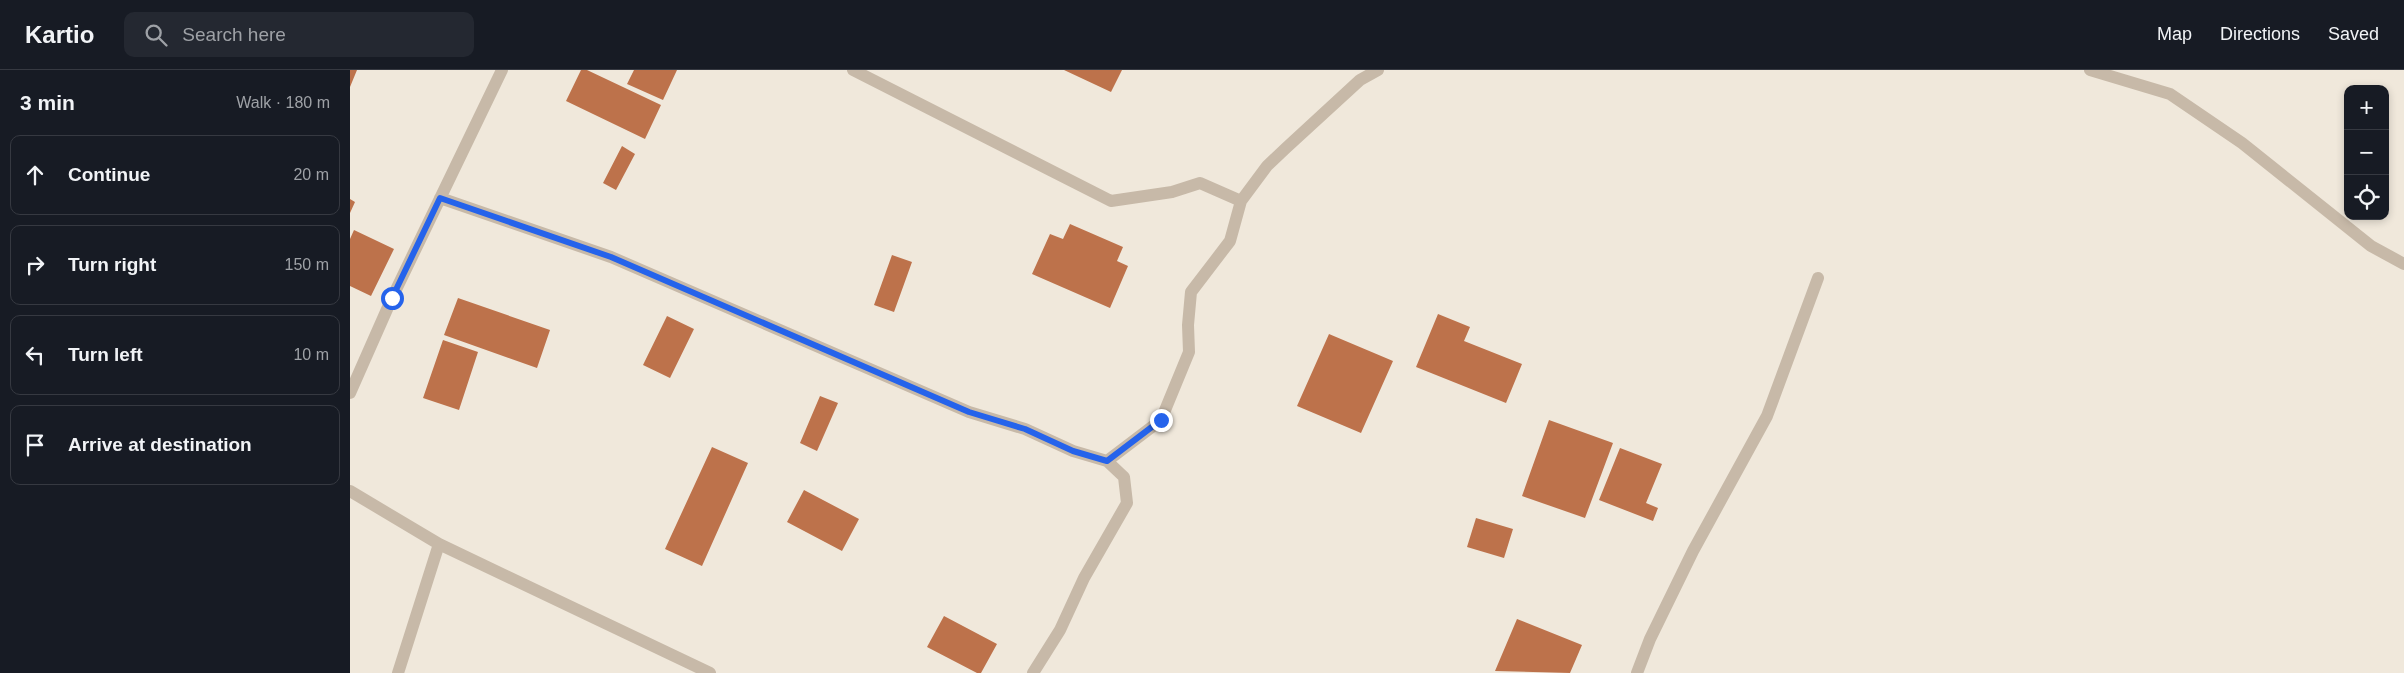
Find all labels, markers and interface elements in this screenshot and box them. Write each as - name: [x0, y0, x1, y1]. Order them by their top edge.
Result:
- search box: [124, 12, 474, 57]
- text: Kartio: [25, 21, 94, 48]
- icon: search: [142, 21, 170, 49]
- text: Search here: [182, 24, 286, 45]
- text: Map: [2157, 24, 2192, 44]
- text: Directions: [2220, 24, 2300, 44]
- text: Saved: [2328, 24, 2379, 44]
- map controls: [2344, 85, 2389, 220]
- button: +: [2344, 85, 2389, 130]
- text: 3 min: [20, 91, 75, 114]
- text: Walk · 180 m: [236, 94, 330, 111]
- button: −: [2344, 130, 2389, 175]
- icon: ahead: [21, 161, 49, 189]
- text: Continue: [68, 164, 150, 185]
- text: 20 m: [293, 166, 329, 183]
- button: locate: [2344, 175, 2389, 220]
- icon: right: [21, 251, 49, 279]
- text: Turn right: [68, 254, 156, 275]
- text: 150 m: [285, 256, 329, 273]
- route start: [381, 287, 404, 310]
- icon: left: [21, 341, 49, 369]
- text: Turn left: [68, 344, 143, 365]
- text: 10 m: [293, 346, 329, 363]
- route end: [1150, 409, 1173, 432]
- icon: arrive: [21, 431, 49, 459]
- text: Arrive at destination: [68, 434, 252, 455]

